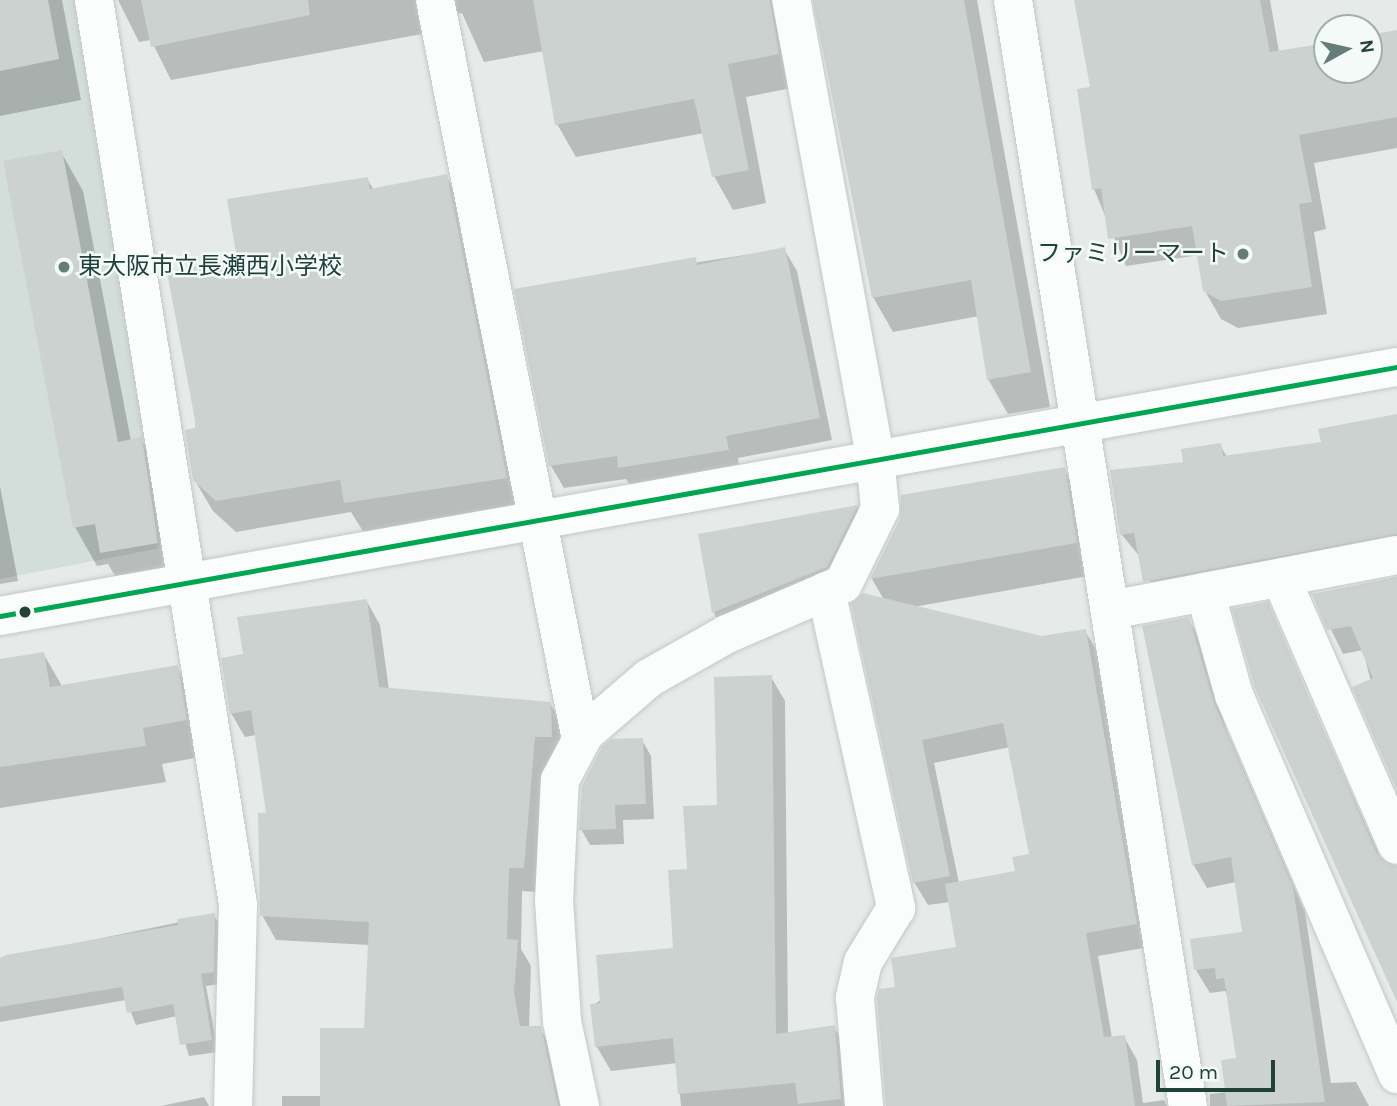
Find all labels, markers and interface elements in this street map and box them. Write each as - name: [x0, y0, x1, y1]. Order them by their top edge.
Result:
- north arrow: [1313, 14, 1383, 84]
- text: N: [1355, 38, 1379, 55]
- place label: ファミリーマート: [1037, 240, 1229, 268]
- marker: ファミリーマート: [1235, 246, 1251, 262]
- place label: 東大阪市立長瀬西小学校: [78, 253, 342, 281]
- marker: 東大阪市立長瀬西小学校: [56, 259, 72, 275]
- unlabelled marker: [18, 605, 32, 619]
- scale bar: [1159, 1046, 1278, 1090]
- text: 20 m: [1169, 1060, 1218, 1084]

